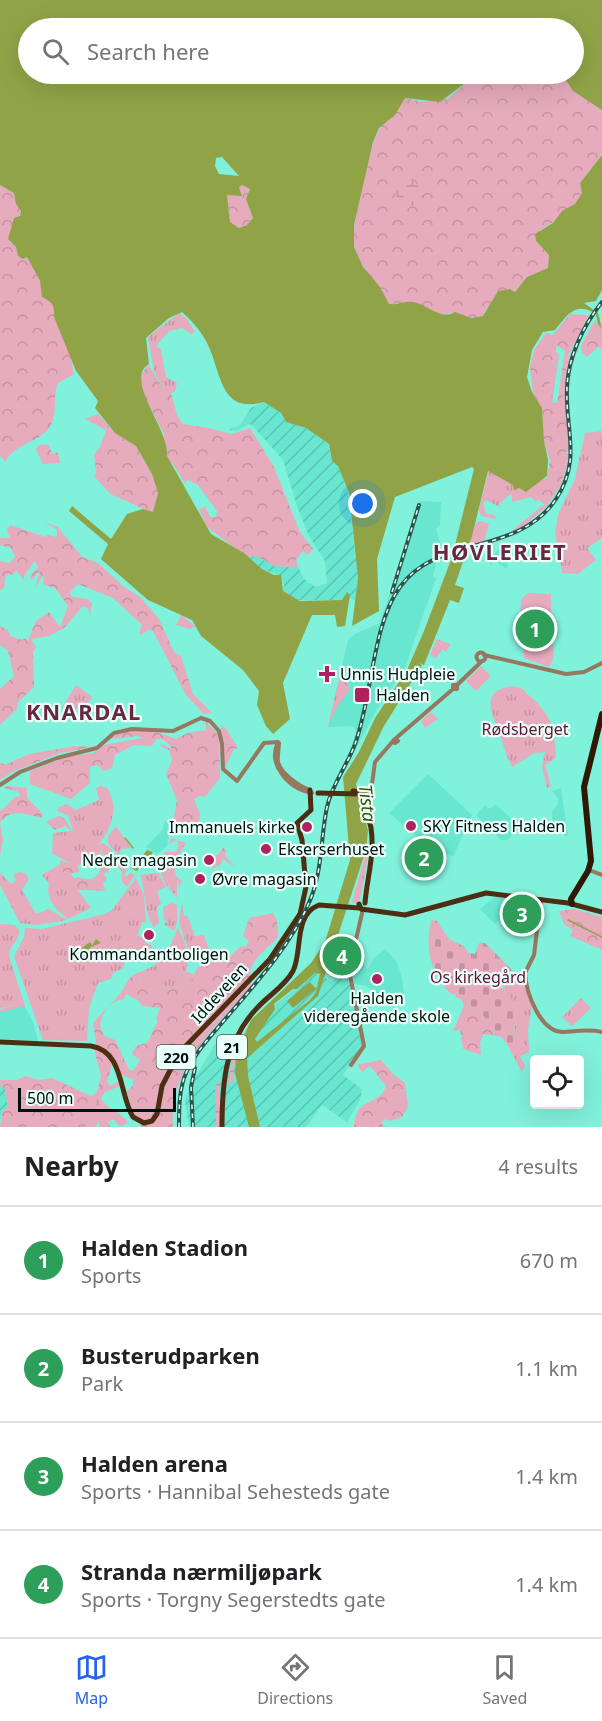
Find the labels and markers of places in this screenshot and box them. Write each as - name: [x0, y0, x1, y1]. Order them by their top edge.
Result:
- pin: 1: [516, 606, 554, 652]
- place label: Unnis Hudpleie: [340, 663, 455, 685]
- marker: Unnis Hudpleie: [318, 665, 336, 683]
- place label: Halden: [376, 684, 430, 706]
- marker: Halden: [353, 686, 371, 704]
- place label: SKY Fitness Halden: [423, 815, 565, 837]
- place label: Immanuels kirke: [169, 816, 295, 838]
- marker: SKY Fitness Halden: [404, 819, 418, 833]
- marker: Immanuels kirke: [300, 820, 314, 834]
- pin: 2: [404, 836, 444, 880]
- place label: Ekserserhuset: [278, 838, 384, 860]
- marker: Ekserserhuset: [259, 842, 273, 856]
- place label: Nedre magasin: [82, 849, 197, 871]
- marker: Nedre magasin: [202, 853, 216, 867]
- place label: Øvre magasin: [212, 868, 317, 890]
- marker: Øvre magasin: [193, 872, 207, 886]
- pin: 3: [502, 892, 542, 936]
- marker: Kommandantboligen: [142, 928, 156, 942]
- pin: 4: [322, 934, 362, 978]
- place label: Kommandantboligen: [69, 943, 229, 965]
- marker: Halden videregående skole: [370, 972, 384, 986]
- place label: Halden videregående skole: [304, 987, 450, 1027]

